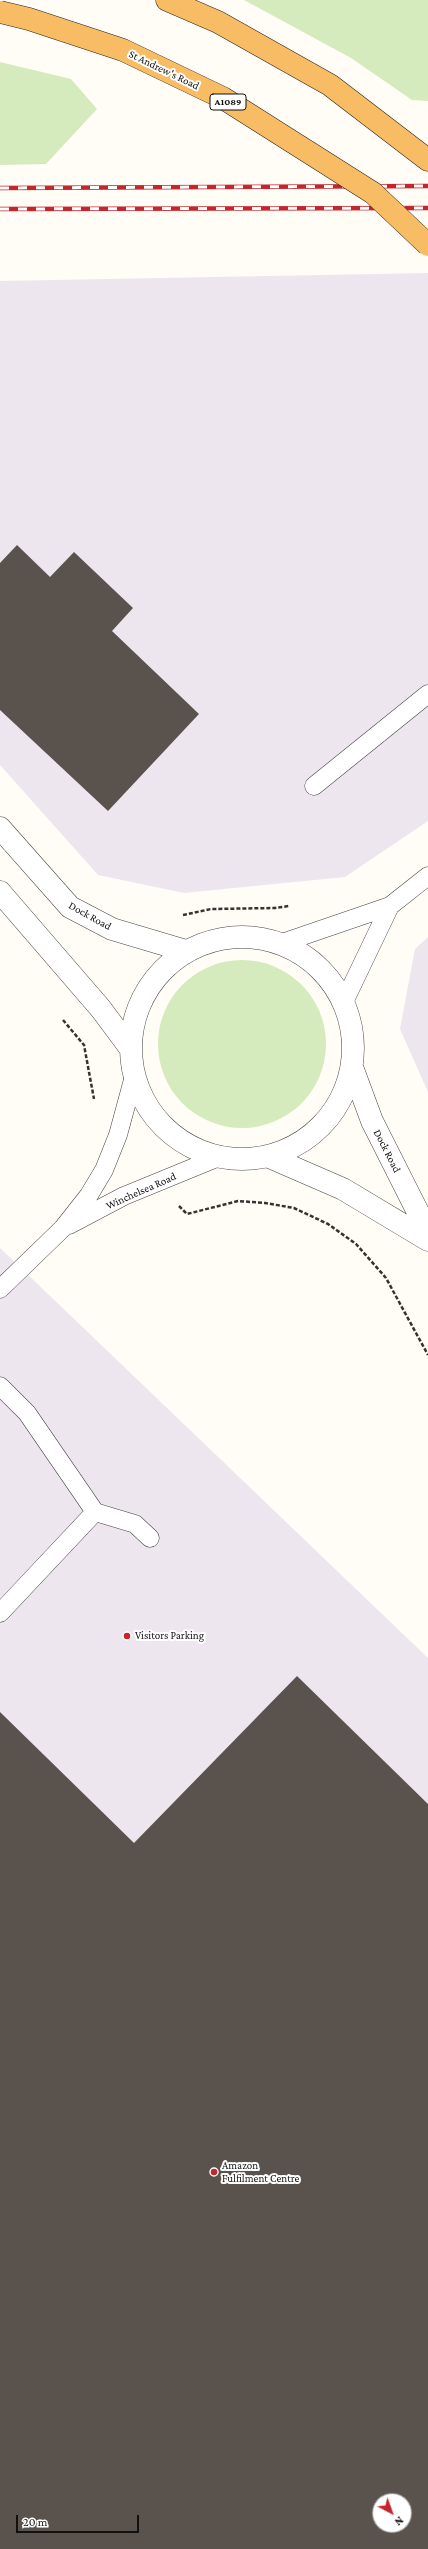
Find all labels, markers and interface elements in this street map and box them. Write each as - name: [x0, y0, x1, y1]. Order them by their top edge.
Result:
- street label: St Andrew's Road: [127, 47, 201, 93]
- road number: A1089: [210, 94, 246, 110]
- street label: Dock Road: [66, 899, 114, 933]
- street label: Dock Road: [370, 1127, 404, 1175]
- street label: Winchelsea Road: [104, 1170, 178, 1212]
- place label: Visitors Parking: [135, 1629, 204, 1643]
- marker: Visitors Parking: [122, 1631, 132, 1641]
- place label: Amazon Fulfilment Centre: [222, 2159, 299, 2185]
- marker: Amazon Fulfilment Centre: [209, 2167, 219, 2177]
- north arrow: [372, 2493, 412, 2533]
- scale bar: [18, 2507, 141, 2533]
- text: N: [392, 2514, 406, 2528]
- text: 20 m: [23, 2515, 47, 2529]

